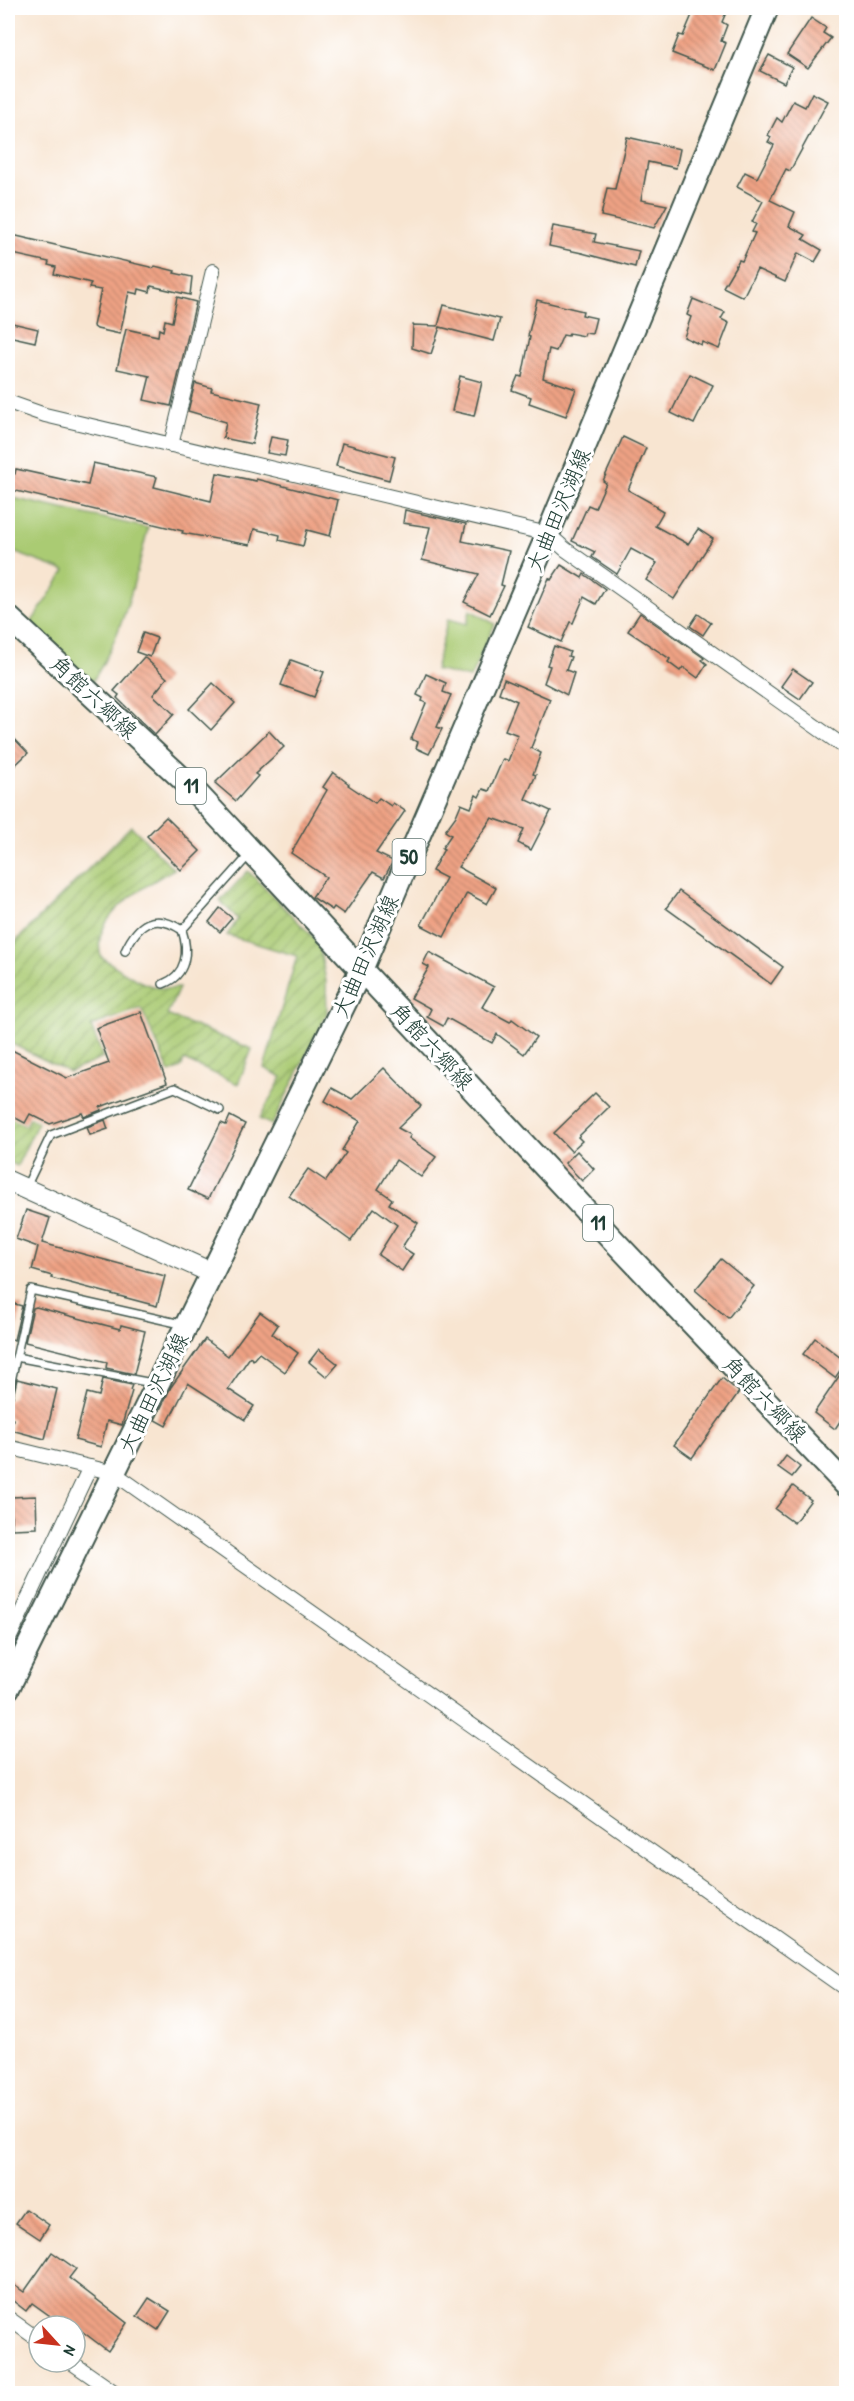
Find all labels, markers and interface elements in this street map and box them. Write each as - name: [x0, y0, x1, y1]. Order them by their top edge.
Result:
- street label: 大曲田沢湖線: [518, 443, 598, 577]
- street label: 角館六郷線: [44, 649, 144, 745]
- road number: 11: [176, 768, 206, 804]
- road number: 50: [392, 839, 426, 875]
- street label: 大曲田沢湖線: [324, 890, 406, 1022]
- street label: 角館六郷線: [384, 996, 480, 1096]
- road number: 11: [583, 1205, 613, 1241]
- street label: 大曲田沢湖線: [111, 1327, 195, 1459]
- street label: 角館六郷線: [716, 1349, 814, 1449]
- north arrow: [27, 2314, 87, 2374]
- text: N: [58, 2342, 82, 2360]

